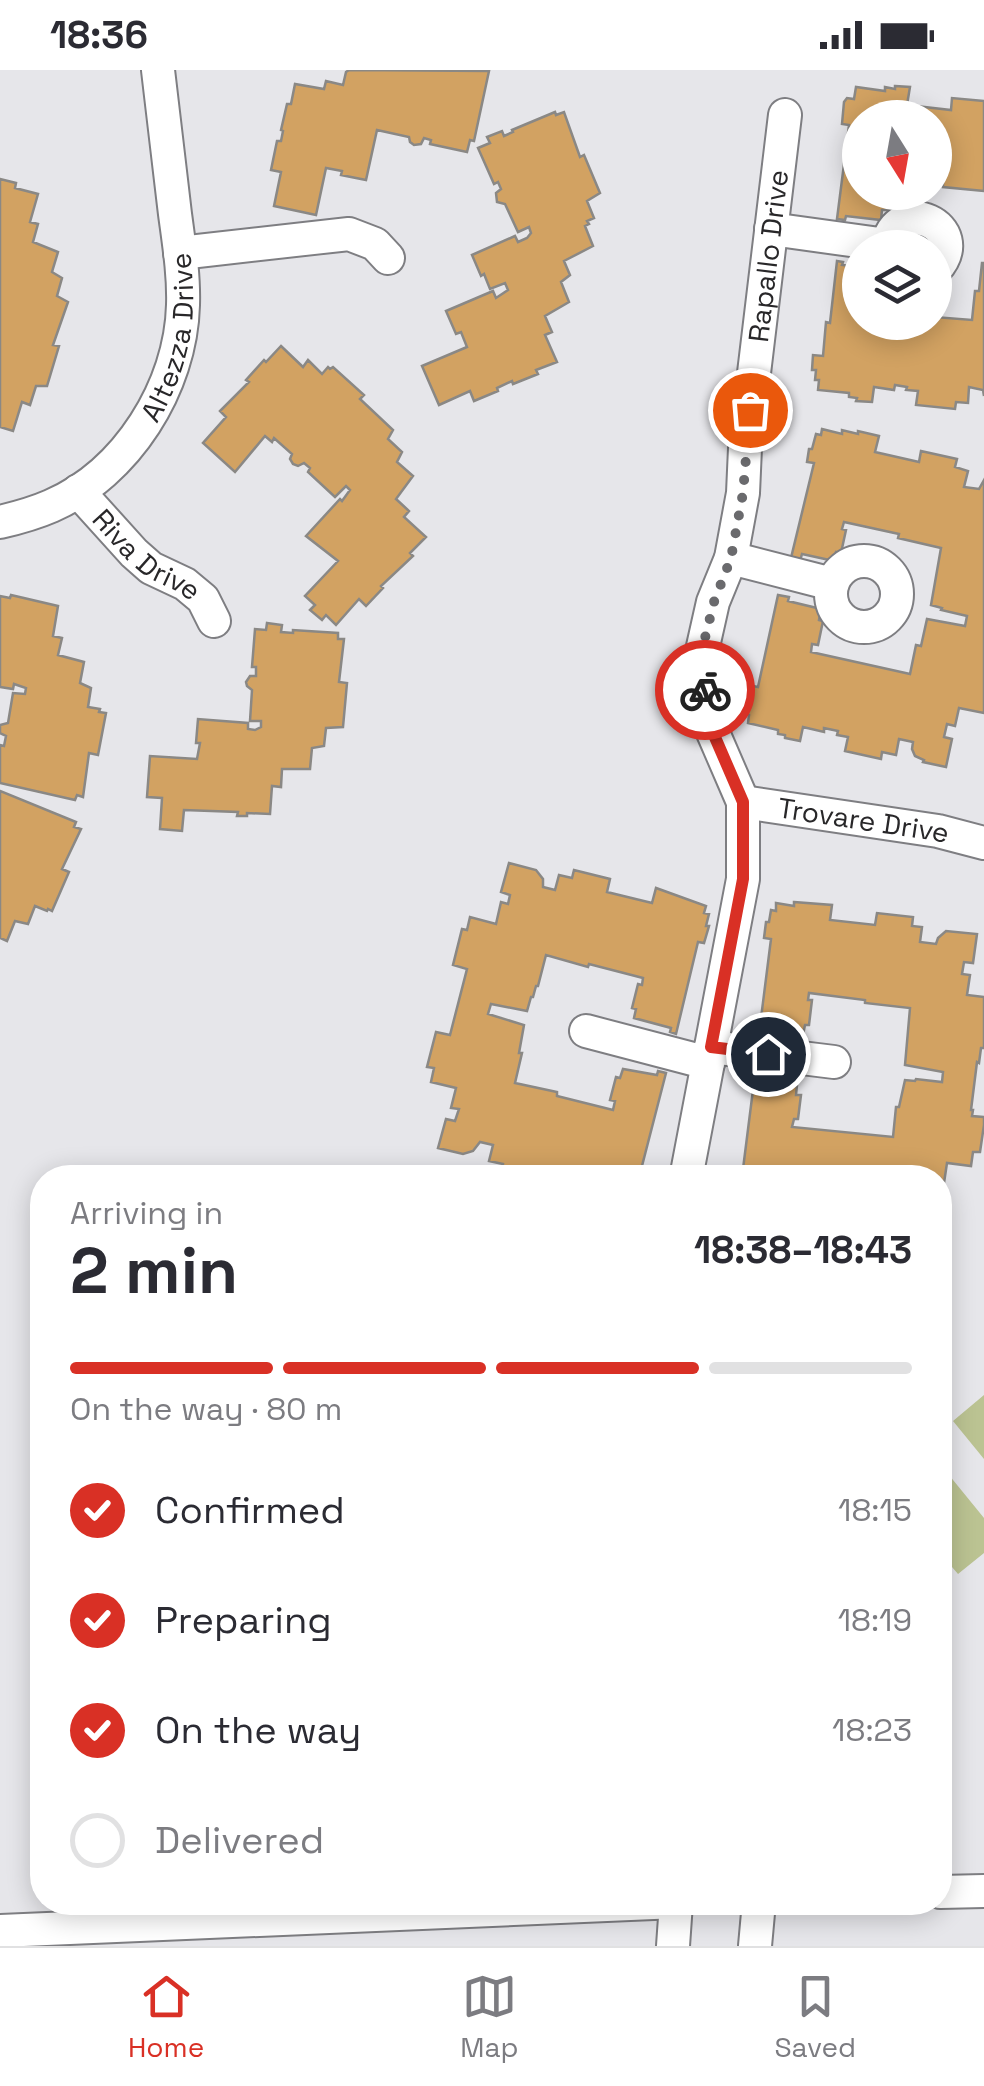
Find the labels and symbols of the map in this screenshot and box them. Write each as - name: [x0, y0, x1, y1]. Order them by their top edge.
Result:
- north arrow: [842, 100, 952, 210]
- street label: Rapallo Drive: [740, 168, 796, 344]
- street label: Altezza Drive: [132, 251, 201, 428]
- pin: [708, 368, 793, 453]
- street label: Riva Drive: [85, 501, 209, 608]
- courier: [655, 640, 755, 740]
- street label: Trovare Drive: [776, 789, 953, 851]
- pin: [726, 1012, 811, 1097]

